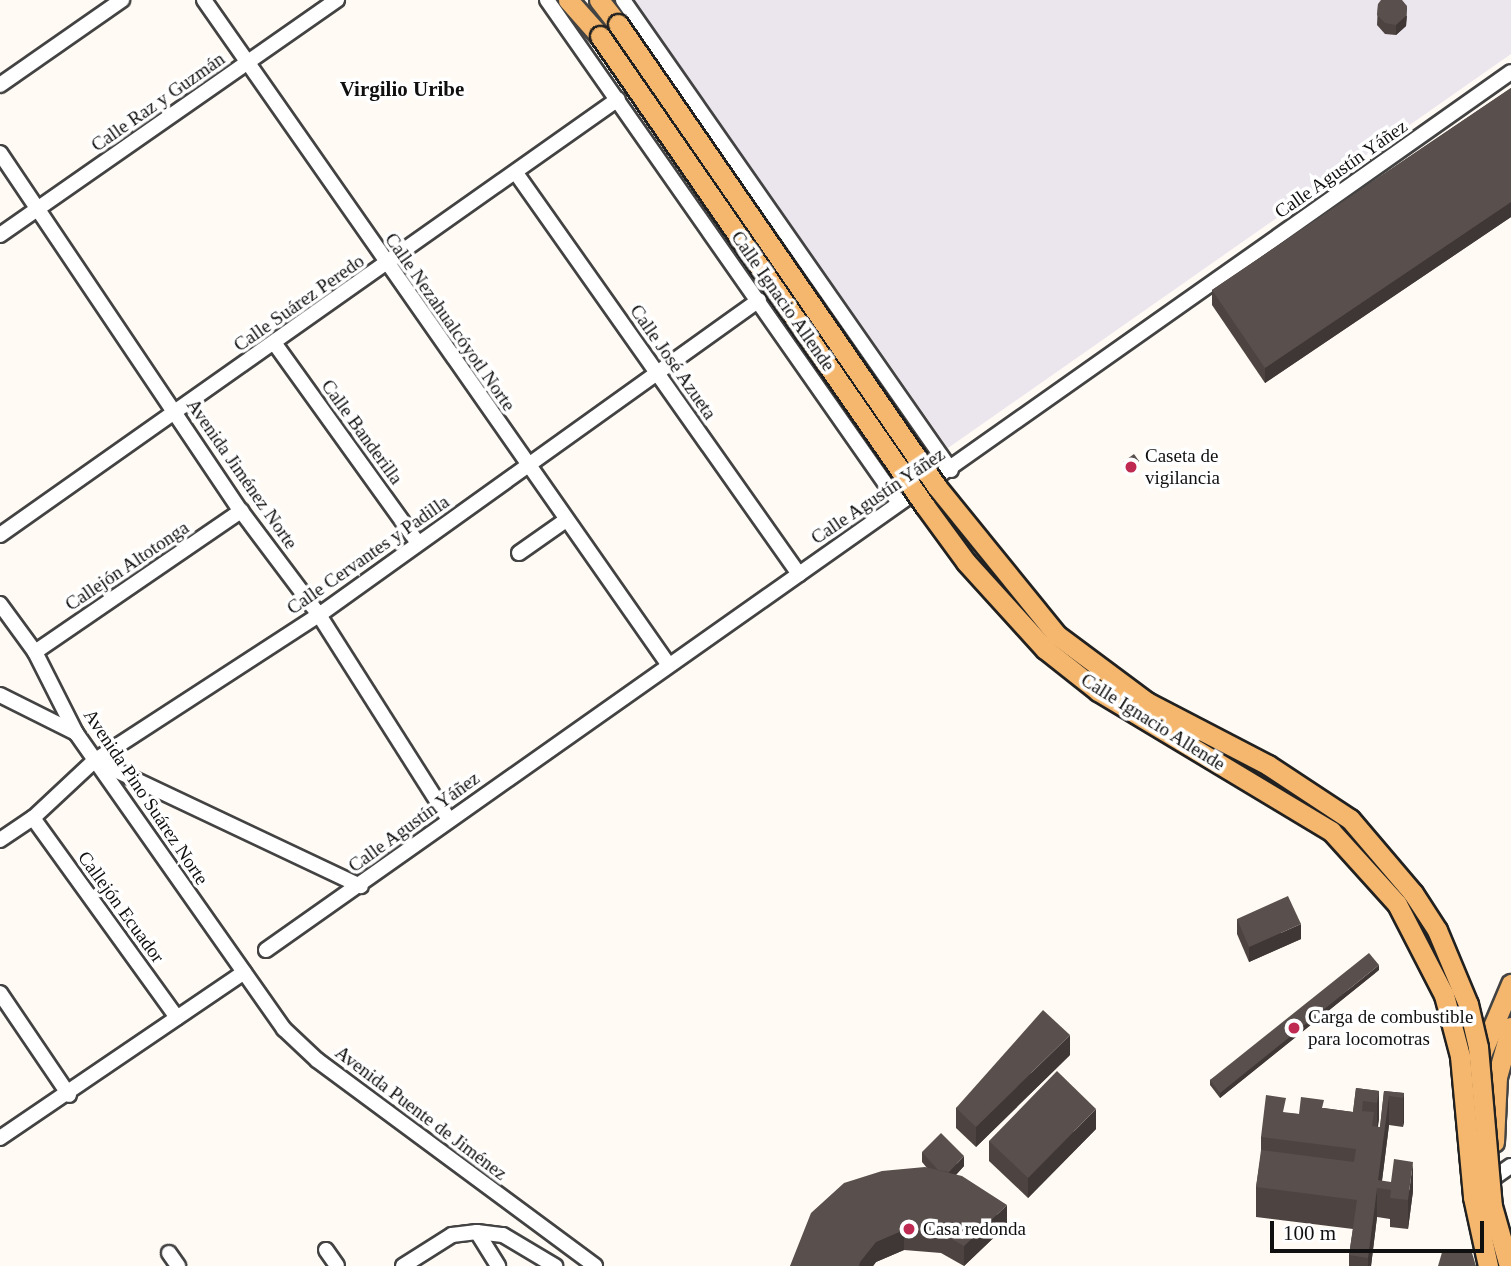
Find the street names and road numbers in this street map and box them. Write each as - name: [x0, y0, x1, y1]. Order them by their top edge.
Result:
- street label: Calle Raz y Guzmán: [87, 47, 229, 157]
- street label: Calle Agustín Yáñez: [1270, 114, 1412, 224]
- street label: Calle Ignacio Allende: [726, 226, 840, 376]
- street label: Calle Nezahualcóyotl Norte: [380, 229, 520, 415]
- street label: Calle Suárez Peredo: [229, 249, 369, 357]
- street label: Calle José Azueta: [625, 300, 721, 424]
- street label: Calle Banderilla: [316, 375, 408, 489]
- street label: Avenida Jiménez Norte: [182, 395, 302, 553]
- street label: Calle Agustín Yáñez: [806, 442, 950, 550]
- street label: Calle Cervantes y Padilla: [283, 490, 453, 620]
- street label: Callejón Altotonga: [60, 516, 194, 616]
- street label: Calle Ignacio Allende: [1076, 668, 1230, 776]
- street label: Avenida Pino Suárez Norte: [79, 705, 213, 889]
- street label: Calle Agustín Yáñez: [343, 766, 485, 878]
- street label: Callejón Ecuador: [73, 847, 169, 967]
- street label: Avenida Puente de Jiménez: [331, 1041, 511, 1185]

